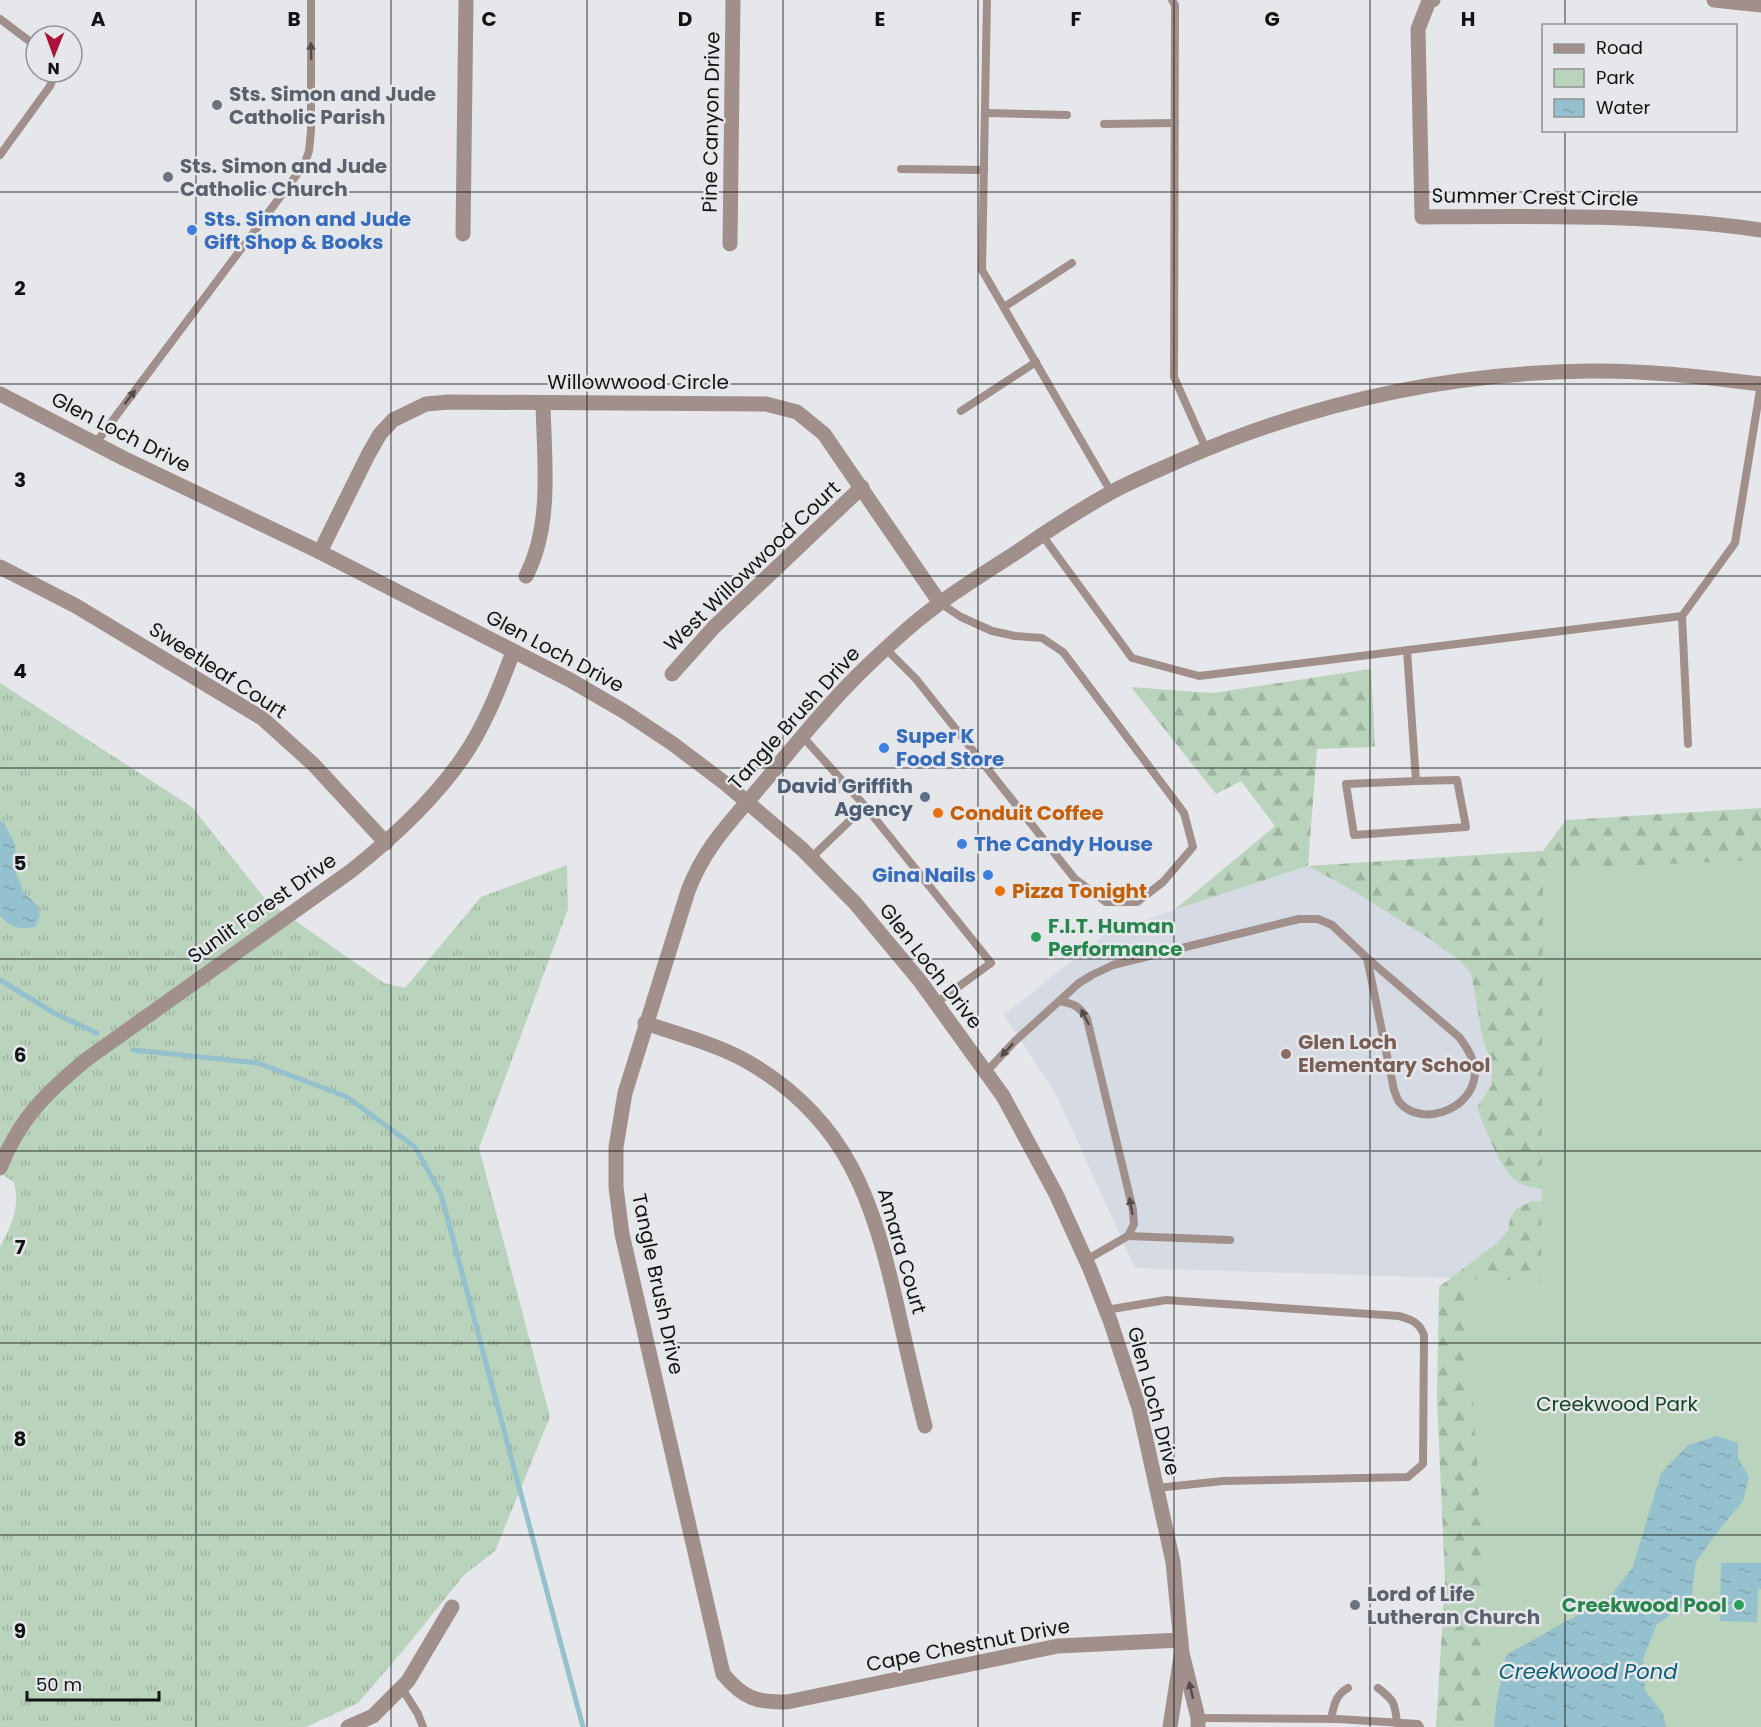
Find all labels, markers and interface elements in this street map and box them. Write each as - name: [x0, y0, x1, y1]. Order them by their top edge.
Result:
- text: A: [91, 5, 106, 33]
- text: B: [287, 5, 301, 33]
- text: C: [481, 5, 497, 33]
- text: D: [678, 5, 692, 33]
- text: E: [875, 5, 885, 33]
- text: F: [1071, 5, 1082, 33]
- text: G: [1264, 5, 1280, 33]
- text: H: [1461, 5, 1475, 33]
- north arrow: [24, 24, 84, 84]
- legend: [1542, 24, 1737, 132]
- street label: Pine Canyon Drive: [695, 31, 727, 213]
- text: Road: [1596, 35, 1643, 60]
- one-way arrow: [307, 42, 316, 61]
- text: N: [48, 57, 60, 80]
- text: Park: [1596, 65, 1635, 90]
- place label: Sts. Simon and Jude Catholic Parish: [229, 80, 436, 131]
- text: Water: [1596, 95, 1650, 120]
- marker: Sts. Simon and Jude Catholic Parish: [210, 98, 224, 112]
- place label: Sts. Simon and Jude Catholic Church: [180, 152, 387, 203]
- marker: Sts. Simon and Jude Catholic Church: [161, 170, 175, 184]
- street label: Summer Crest Circle: [1431, 181, 1639, 213]
- place label: Sts. Simon and Jude Gift Shop & Books: [204, 205, 411, 256]
- marker: Sts. Simon and Jude Gift Shop & Books: [185, 223, 199, 237]
- text: 2: [14, 274, 26, 302]
- street label: Willowwood Circle: [547, 368, 729, 396]
- street label: Glen Loch Drive: [47, 385, 195, 479]
- one-way arrow: [124, 389, 136, 405]
- text: 3: [14, 466, 26, 494]
- street label: West Willowwood Court: [658, 474, 846, 658]
- street label: Glen Loch Drive: [481, 603, 629, 699]
- street label: Sweetleaf Court: [144, 615, 292, 725]
- street label: Tangle Brush Drive: [722, 640, 866, 796]
- text: 4: [13, 657, 27, 685]
- place label: Super K Food Store: [896, 722, 1004, 773]
- marker: Super K Food Store: [877, 741, 891, 755]
- place label: David Griffith Agency: [777, 772, 913, 823]
- marker: David Griffith Agency: [918, 790, 932, 804]
- place label: Conduit Coffee: [950, 799, 1104, 827]
- marker: Conduit Coffee: [931, 806, 945, 820]
- place label: The Candy House: [974, 830, 1153, 858]
- marker: The Candy House: [955, 837, 969, 851]
- street label: Sunlit Forest Drive: [182, 846, 342, 970]
- text: 5: [14, 849, 27, 877]
- place label: Gina Nails: [872, 861, 976, 889]
- marker: Gina Nails: [981, 868, 995, 882]
- place label: Pizza Tonight: [1012, 877, 1147, 905]
- marker: Pizza Tonight: [993, 884, 1007, 898]
- street label: Glen Loch Drive: [873, 897, 989, 1035]
- place label: F.I.T. Human Performance: [1048, 912, 1183, 963]
- marker: F.I.T. Human Performance: [1029, 930, 1043, 944]
- one-way arrow: [1080, 1009, 1089, 1026]
- place label: Glen Loch Elementary School: [1298, 1028, 1490, 1079]
- text: 6: [14, 1041, 26, 1069]
- one-way arrow: [1000, 1043, 1014, 1057]
- marker: Glen Loch Elementary School: [1279, 1047, 1293, 1061]
- street label: Amara Court: [871, 1185, 933, 1317]
- street label: Tangle Brush Drive: [625, 1191, 691, 1377]
- one-way arrow: [1127, 1197, 1136, 1216]
- text: 7: [15, 1233, 26, 1261]
- street label: Glen Loch Drive: [1121, 1324, 1187, 1478]
- park label: Creekwood Park: [1536, 1390, 1699, 1418]
- text: 8: [14, 1425, 26, 1453]
- place label: Lord of Life Lutheran Church: [1367, 1580, 1540, 1631]
- place label: Creekwood Pool: [1562, 1591, 1727, 1619]
- marker: Lord of Life Lutheran Church: [1348, 1598, 1362, 1612]
- marker: Creekwood Pool: [1732, 1598, 1746, 1612]
- street label: Cape Chestnut Drive: [864, 1612, 1072, 1678]
- text: 9: [14, 1617, 26, 1645]
- water label: Creekwood Pond: [1499, 1657, 1678, 1686]
- scale bar: [27, 1664, 159, 1702]
- text: 50 m: [36, 1672, 82, 1697]
- one-way arrow: [1186, 1680, 1196, 1699]

